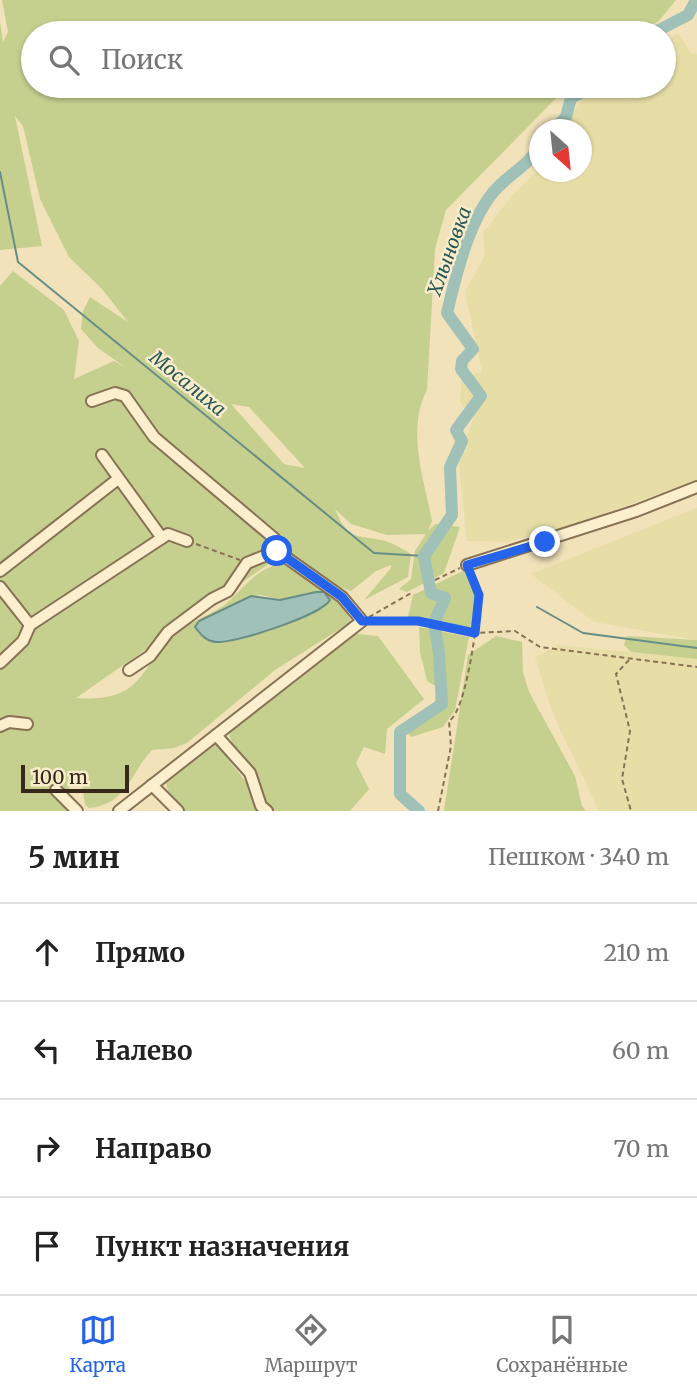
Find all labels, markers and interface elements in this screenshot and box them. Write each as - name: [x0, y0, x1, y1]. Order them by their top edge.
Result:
- search box: [21, 21, 676, 98]
- icon: search: [45, 41, 83, 79]
- text: Поиск: [101, 43, 183, 76]
- north arrow: [529, 119, 592, 182]
- water label: Хлыновка: [422, 203, 476, 300]
- water label: Мосалиха: [144, 344, 231, 421]
- route end: [529, 526, 560, 557]
- route start: [261, 535, 292, 566]
- scale bar: [21, 762, 130, 794]
- text: 100 m: [32, 765, 88, 789]
- text: 5 мин: [28, 838, 120, 876]
- text: Пешком · 340 m: [488, 842, 669, 871]
- icon: ahead: [28, 933, 66, 971]
- text: Прямо: [95, 936, 185, 969]
- text: 210 m: [604, 938, 669, 967]
- icon: left: [28, 1031, 66, 1069]
- text: Налево: [95, 1034, 193, 1067]
- text: 60 m: [612, 1036, 669, 1065]
- icon: right: [28, 1129, 66, 1167]
- text: Направо: [95, 1132, 212, 1165]
- text: 70 m: [613, 1134, 669, 1163]
- icon: arrive: [28, 1227, 66, 1265]
- text: Пункт назначения: [95, 1230, 349, 1263]
- tab: Карта: [69, 1311, 126, 1377]
- tab: Маршрут: [264, 1311, 358, 1377]
- tab: Сохранённые: [496, 1311, 628, 1377]

